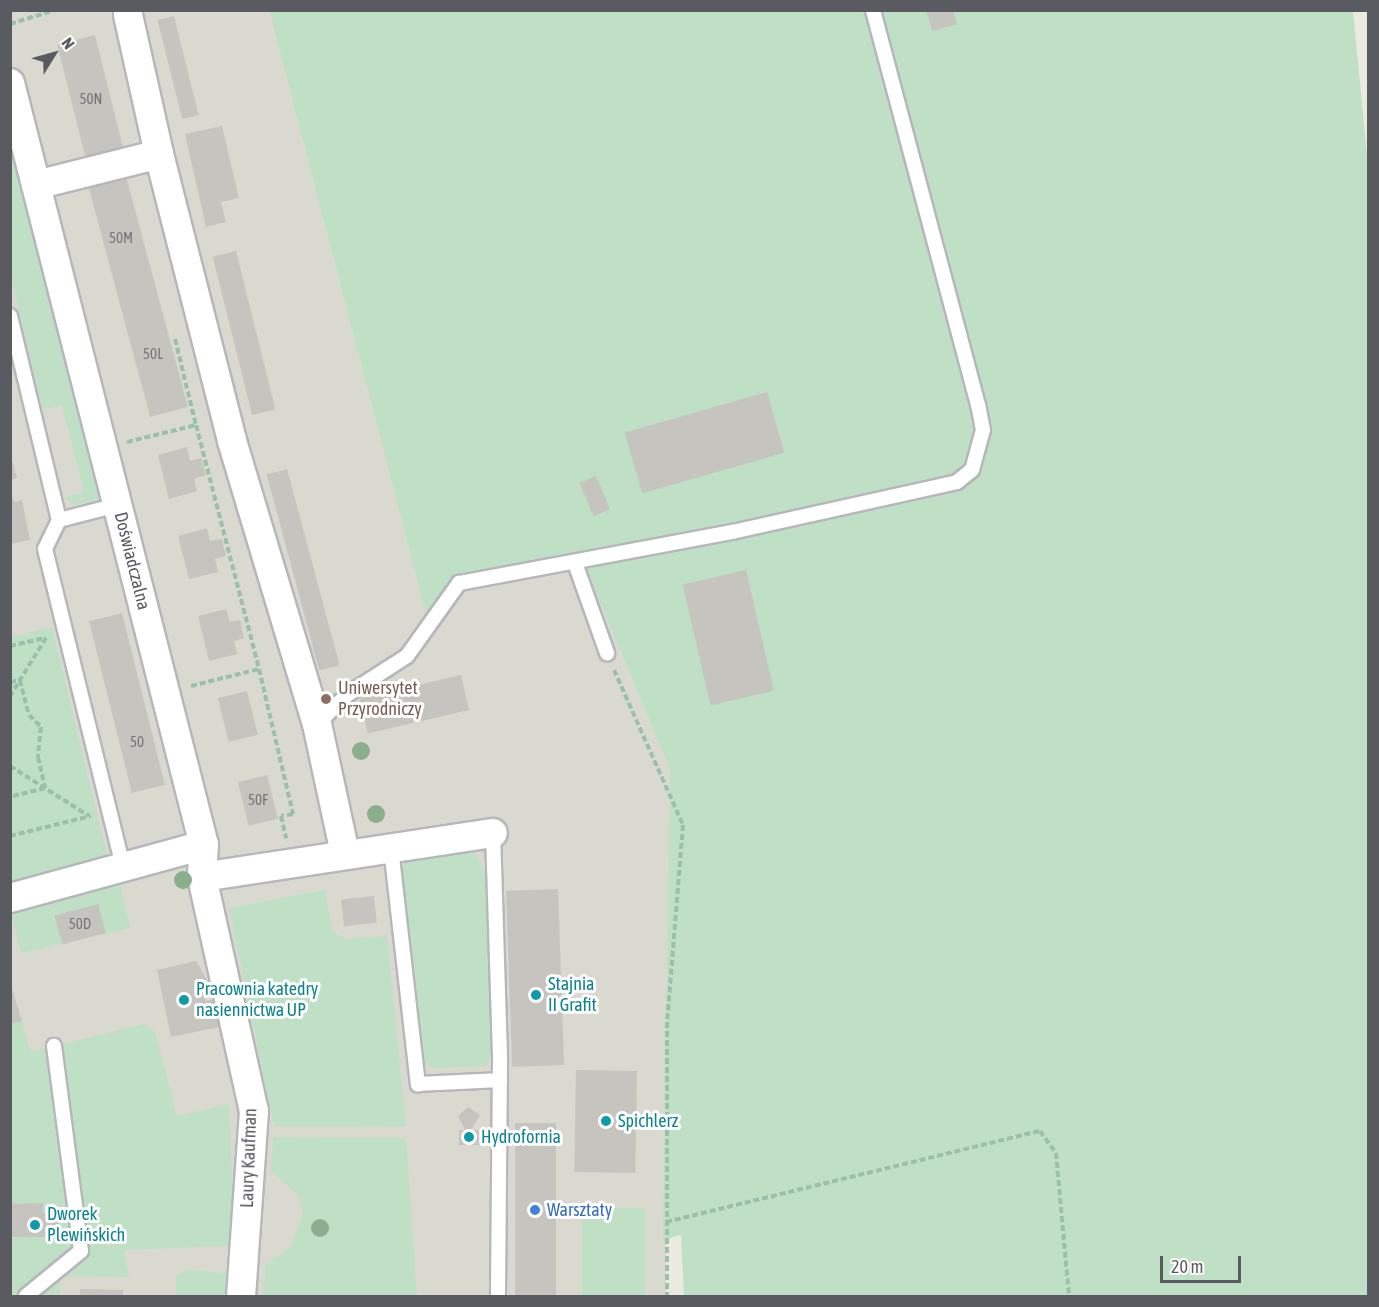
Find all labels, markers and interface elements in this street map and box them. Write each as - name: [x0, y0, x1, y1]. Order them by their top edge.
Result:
- north arrow: [24, 24, 84, 84]
- text: N: [58, 34, 78, 52]
- house number: 50N: [80, 90, 102, 108]
- house number: 50M: [109, 229, 133, 247]
- house number: 50L: [143, 345, 163, 363]
- street label: Doświadczalna: [109, 510, 155, 612]
- place label: Uniwersytet Przyrodniczy: [338, 678, 422, 720]
- marker: Uniwersytet Przyrodniczy: [319, 692, 333, 706]
- house number: 50: [130, 733, 144, 751]
- house number: 50F: [248, 791, 268, 809]
- house number: 50D: [69, 915, 91, 933]
- place label: Stajnia II Grafit: [548, 974, 597, 1016]
- place label: Pracownia katedry nasiennictwa UP: [196, 979, 318, 1022]
- marker: Stajnia II Grafit: [529, 988, 543, 1002]
- marker: Pracownia katedry nasiennictwa UP: [177, 993, 191, 1007]
- street label: Laury Kaufman: [236, 1108, 262, 1208]
- place label: Spichlerz: [618, 1110, 678, 1132]
- marker: Spichlerz: [599, 1114, 613, 1128]
- place label: Hydrofornia: [481, 1126, 561, 1148]
- marker: Hydrofornia: [462, 1130, 476, 1144]
- place label: Warsztaty: [547, 1199, 612, 1221]
- marker: Warsztaty: [528, 1203, 542, 1217]
- place label: Dworek Plewińskich: [47, 1204, 125, 1246]
- marker: Dworek Plewińskich: [28, 1218, 42, 1232]
- scale bar: [1163, 1244, 1244, 1282]
- text: 20 m: [1171, 1256, 1203, 1277]

